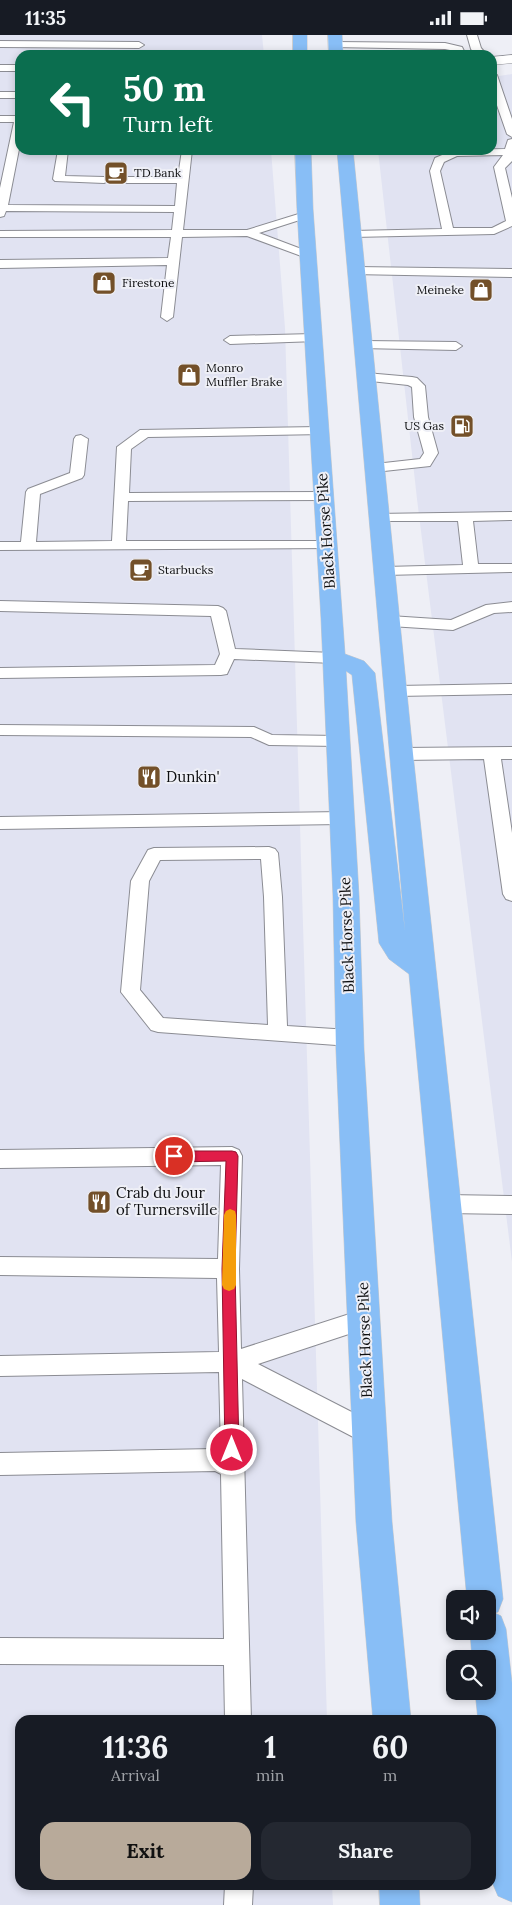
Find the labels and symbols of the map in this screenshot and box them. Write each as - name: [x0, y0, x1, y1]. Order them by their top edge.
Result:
- cafe icon: TD Bank: [103, 160, 129, 186]
- place label: TD Bank: [134, 165, 182, 180]
- shop icon: Firestone: [91, 270, 117, 296]
- place label: Firestone: [122, 275, 175, 290]
- shop icon: Meineke: [468, 277, 494, 303]
- place label: Meineke: [417, 282, 464, 297]
- place label: Monro Muffler Brake: [206, 360, 283, 389]
- shop icon: Monro Muffler Brake: [176, 362, 202, 388]
- fuel station icon: US Gas: [449, 413, 475, 439]
- place label: US Gas: [404, 418, 444, 433]
- street label: Black Horse Pike: [312, 472, 339, 590]
- cafe icon: Starbucks: [128, 557, 154, 583]
- place label: Starbucks: [158, 562, 214, 577]
- restaurant icon: Dunkin': [136, 764, 162, 790]
- place label: Dunkin': [166, 767, 220, 786]
- street label: Black Horse Pike: [335, 877, 358, 993]
- pin: [153, 1135, 195, 1177]
- place label: Crab du Jour of Turnersville: [116, 1183, 217, 1219]
- restaurant icon: Crab du Jour of Turnersville: [86, 1189, 112, 1215]
- street label: Black Horse Pike: [353, 1282, 376, 1398]
- position arrow: [205, 1423, 257, 1475]

